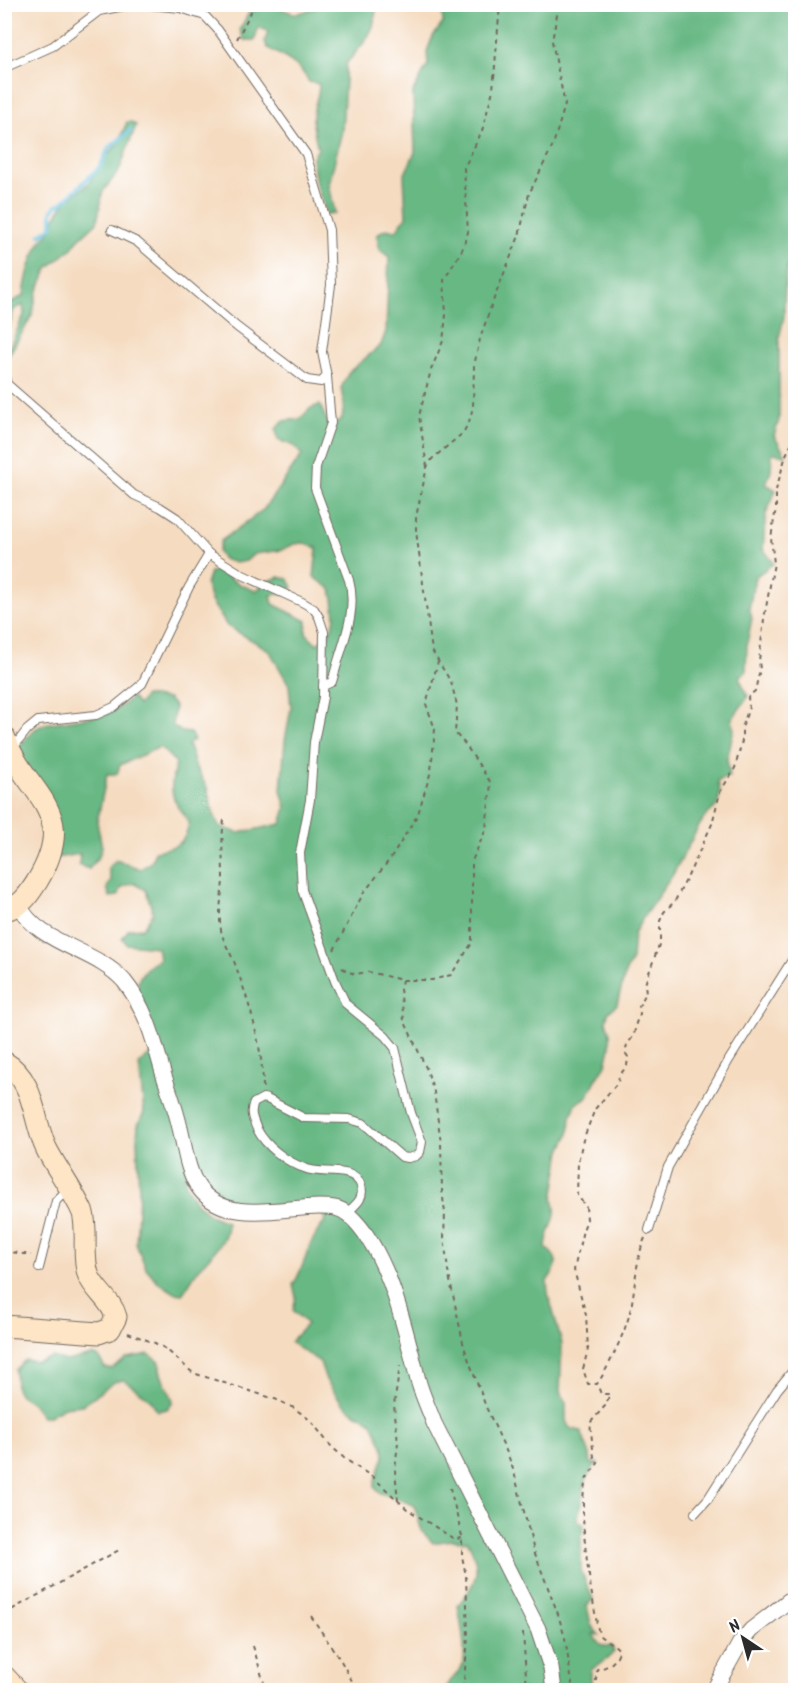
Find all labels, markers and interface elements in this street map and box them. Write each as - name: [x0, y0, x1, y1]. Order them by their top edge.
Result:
- north arrow: [713, 1608, 773, 1668]
- text: N: [724, 1614, 747, 1640]

